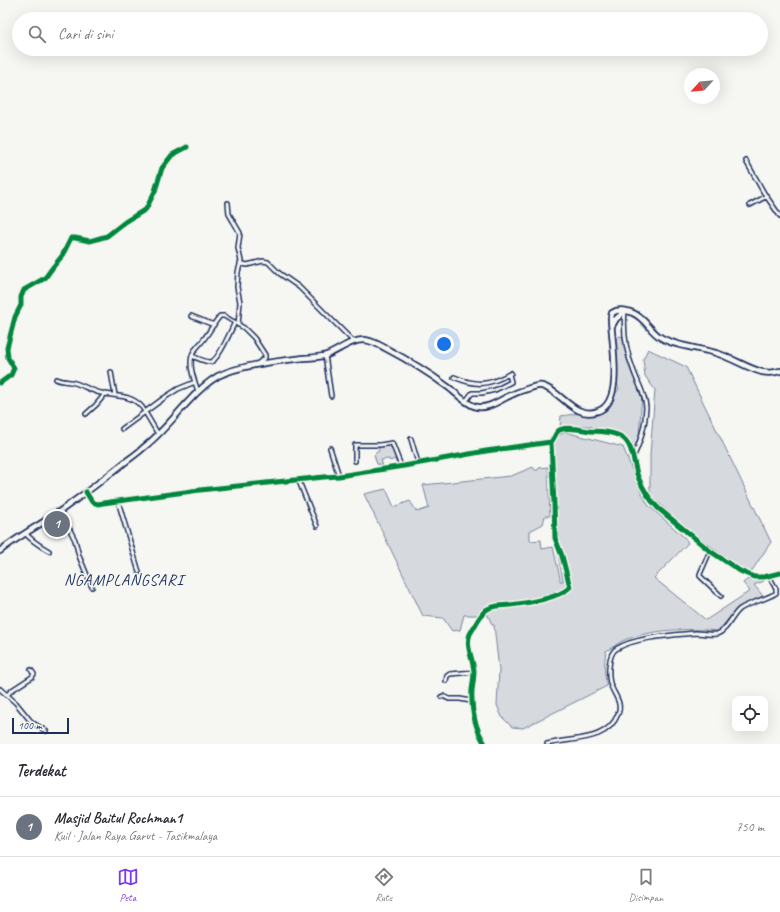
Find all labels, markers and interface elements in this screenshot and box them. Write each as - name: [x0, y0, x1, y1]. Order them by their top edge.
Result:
- search box: [12, 12, 768, 56]
- icon: search: [26, 23, 48, 45]
- text: Cari di sini: [58, 25, 113, 44]
- north arrow: [684, 68, 720, 104]
- your location: [434, 334, 454, 354]
- pin: 1: [44, 509, 70, 539]
- district label: NGAMPLANGSARI: [64, 570, 187, 590]
- map controls: [732, 696, 768, 732]
- button: locate: [732, 696, 768, 732]
- scale bar: [12, 716, 69, 735]
- text: 100 m: [18, 718, 42, 732]
- text: Terdekat: [16, 760, 66, 781]
- text: Masjid Baitul Rochman1: [54, 809, 182, 828]
- text: 1: [26, 819, 32, 835]
- text: 750 m: [736, 819, 764, 835]
- text: Kuil · Jalan Raya Garut - Tasikmalaya: [54, 828, 217, 844]
- tab: Peta: [117, 866, 139, 904]
- tab: Rute: [373, 866, 395, 904]
- tab: Disimpan: [628, 866, 663, 904]

